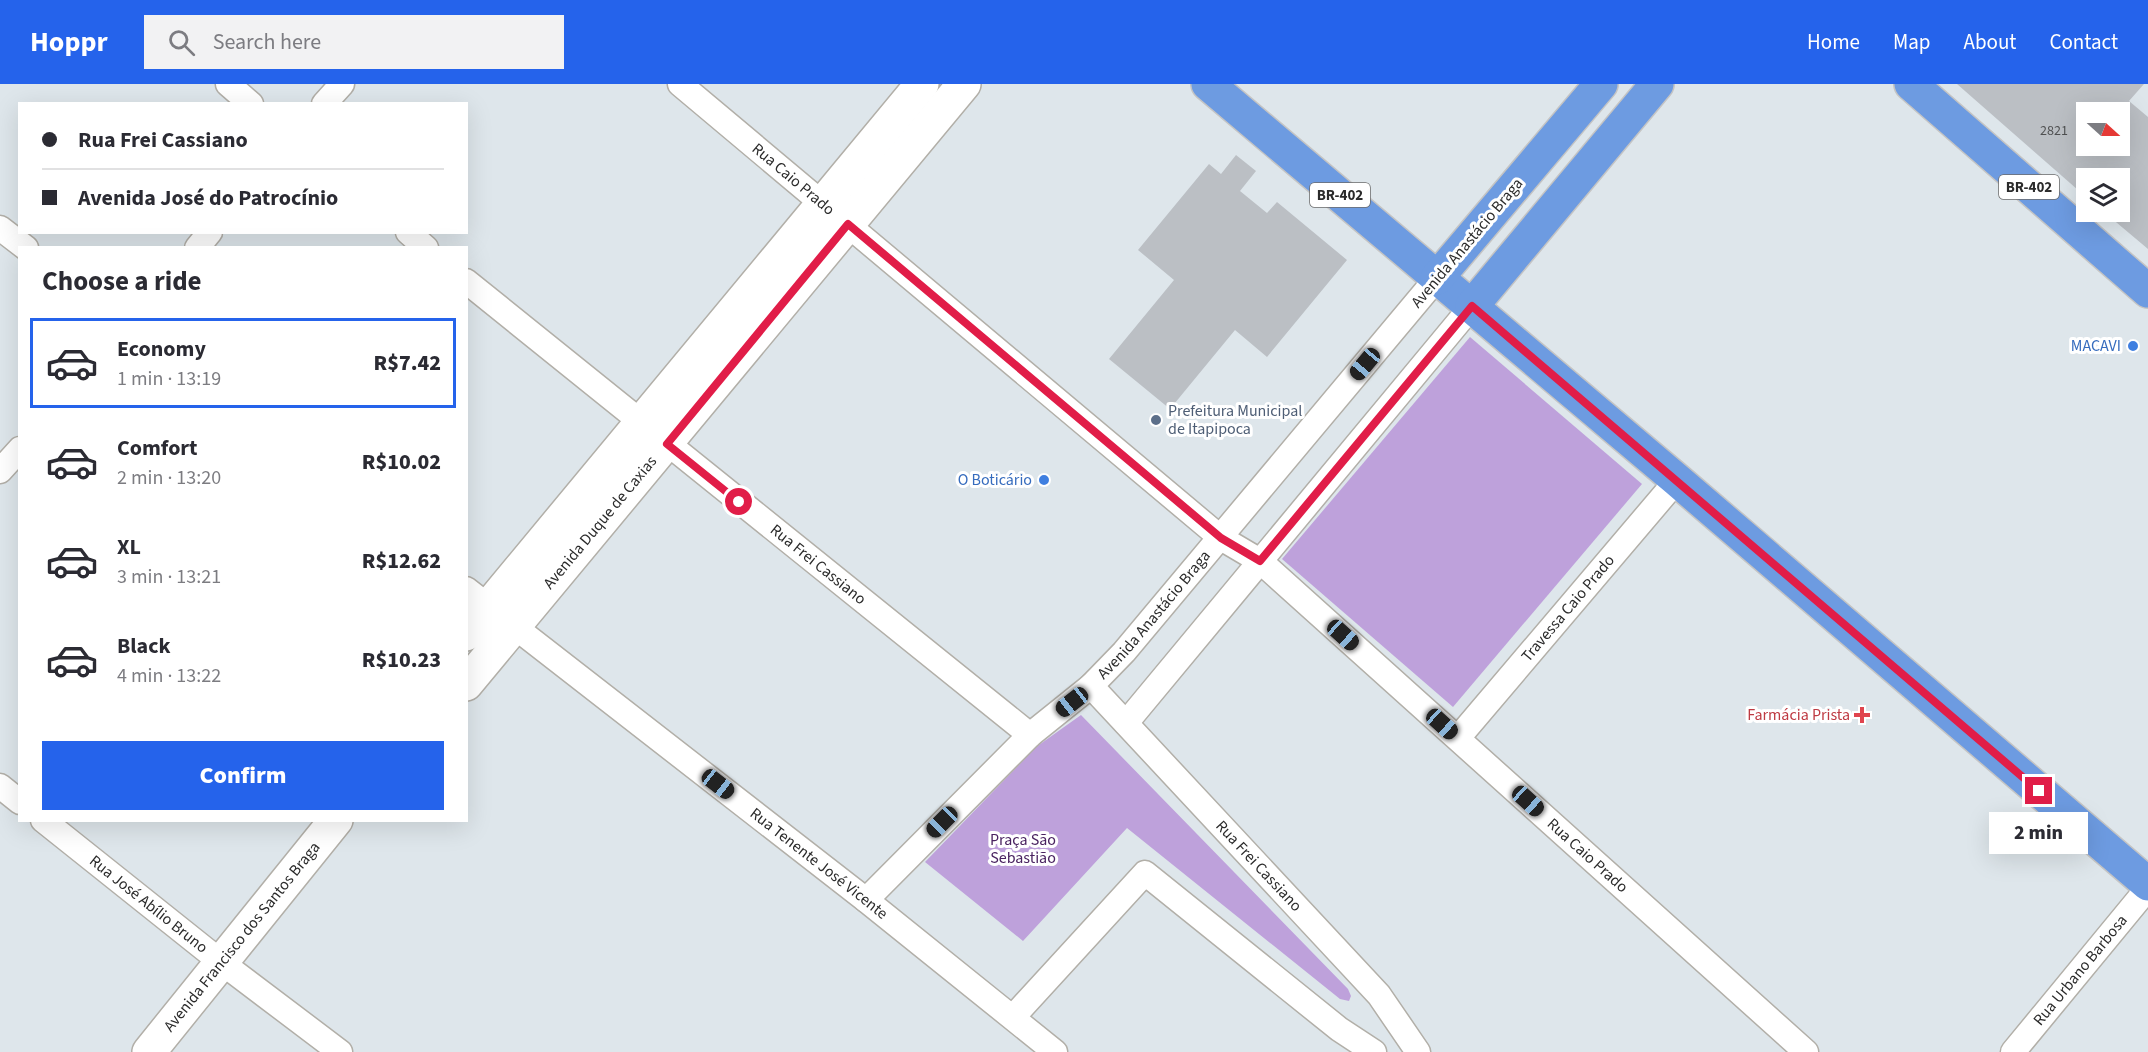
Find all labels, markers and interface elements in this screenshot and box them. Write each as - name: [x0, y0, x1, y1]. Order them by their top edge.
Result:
- search box: [144, 15, 564, 69]
- text: Hoppr: [30, 22, 108, 62]
- icon: search: [165, 26, 198, 59]
- text: Search here: [213, 26, 321, 58]
- text: Home: [1807, 27, 1860, 57]
- text: Map: [1893, 27, 1931, 57]
- text: About: [1964, 27, 2016, 57]
- text: Contact: [2049, 27, 2118, 57]
- north arrow: [2076, 102, 2130, 156]
- map controls: [2076, 102, 2130, 222]
- house number: 2821: [2040, 121, 2068, 141]
- text: Rua Frei Cassiano: [78, 124, 248, 156]
- street label: Rua Caio Prado: [747, 138, 840, 220]
- button: layers: [2076, 168, 2130, 222]
- street label: Avenida Anastácio Braga: [1406, 173, 1528, 313]
- road number: BR-402: [1999, 175, 2059, 199]
- text: Avenida José do Patrocínio: [78, 182, 338, 214]
- road number: BR-402: [1310, 183, 1370, 207]
- text: Choose a ride: [42, 262, 202, 301]
- text: Economy: [117, 333, 206, 365]
- place label: MACAVI: [2071, 335, 2121, 357]
- icon: car: [45, 336, 99, 390]
- marker: MACAVI: [2126, 339, 2140, 353]
- car: [1347, 344, 1383, 384]
- text: R$7.42: [374, 347, 441, 379]
- text: 1 min · 13:19: [117, 365, 221, 393]
- place label: Prefeitura Municipal de Itapipoca: [1168, 400, 1302, 440]
- marker: Prefeitura Municipal de Itapipoca: [1149, 413, 1163, 427]
- text: Comfort: [117, 432, 198, 464]
- icon: car: [45, 435, 99, 489]
- text: R$10.02: [362, 446, 441, 478]
- street label: Avenida Duque de Caxias: [538, 451, 662, 594]
- text: 2 min · 13:20: [117, 464, 221, 492]
- place label: O Boticário: [958, 469, 1032, 491]
- marker: O Boticário: [1037, 473, 1051, 487]
- route start: [725, 488, 752, 515]
- street label: Rua Frei Cassiano: [766, 519, 871, 610]
- text: XL: [117, 531, 141, 563]
- icon: car: [45, 534, 99, 588]
- text: R$12.62: [362, 545, 441, 577]
- street label: Avenida Anastácio Braga: [1092, 546, 1216, 684]
- street label: Travessa Caio Prado: [1516, 550, 1620, 667]
- text: 3 min · 13:21: [117, 563, 221, 591]
- car: [1324, 616, 1362, 654]
- text: Black: [117, 630, 171, 662]
- icon: car: [45, 633, 99, 687]
- text: R$10.23: [362, 644, 441, 676]
- text: 4 min · 13:22: [117, 662, 221, 690]
- car: [1052, 684, 1092, 720]
- place label: Farmácia Prista: [1747, 704, 1850, 726]
- car: [1423, 705, 1461, 743]
- marker: Farmácia Prista: [1855, 708, 1869, 722]
- button: Confirm: [42, 741, 444, 810]
- car: [698, 766, 738, 802]
- route end: [2025, 777, 2052, 804]
- car: [1509, 782, 1547, 820]
- street label: Rua Tenente José Vicente: [745, 803, 893, 924]
- car: [923, 803, 961, 841]
- callout: 2 min: [1990, 812, 2088, 854]
- street label: Rua Caio Prado: [1542, 813, 1633, 898]
- street label: Rua Frei Cassiano: [1211, 816, 1307, 916]
- text: 2 min: [2014, 819, 2063, 847]
- park label: Praça São Sebastião: [990, 829, 1056, 869]
- street label: Avenida Francisco dos Santos Braga: [158, 837, 325, 1036]
- street label: Rua José Abílio Bruno: [85, 850, 212, 958]
- street label: Rua Urbano Barbosa: [2028, 910, 2133, 1030]

